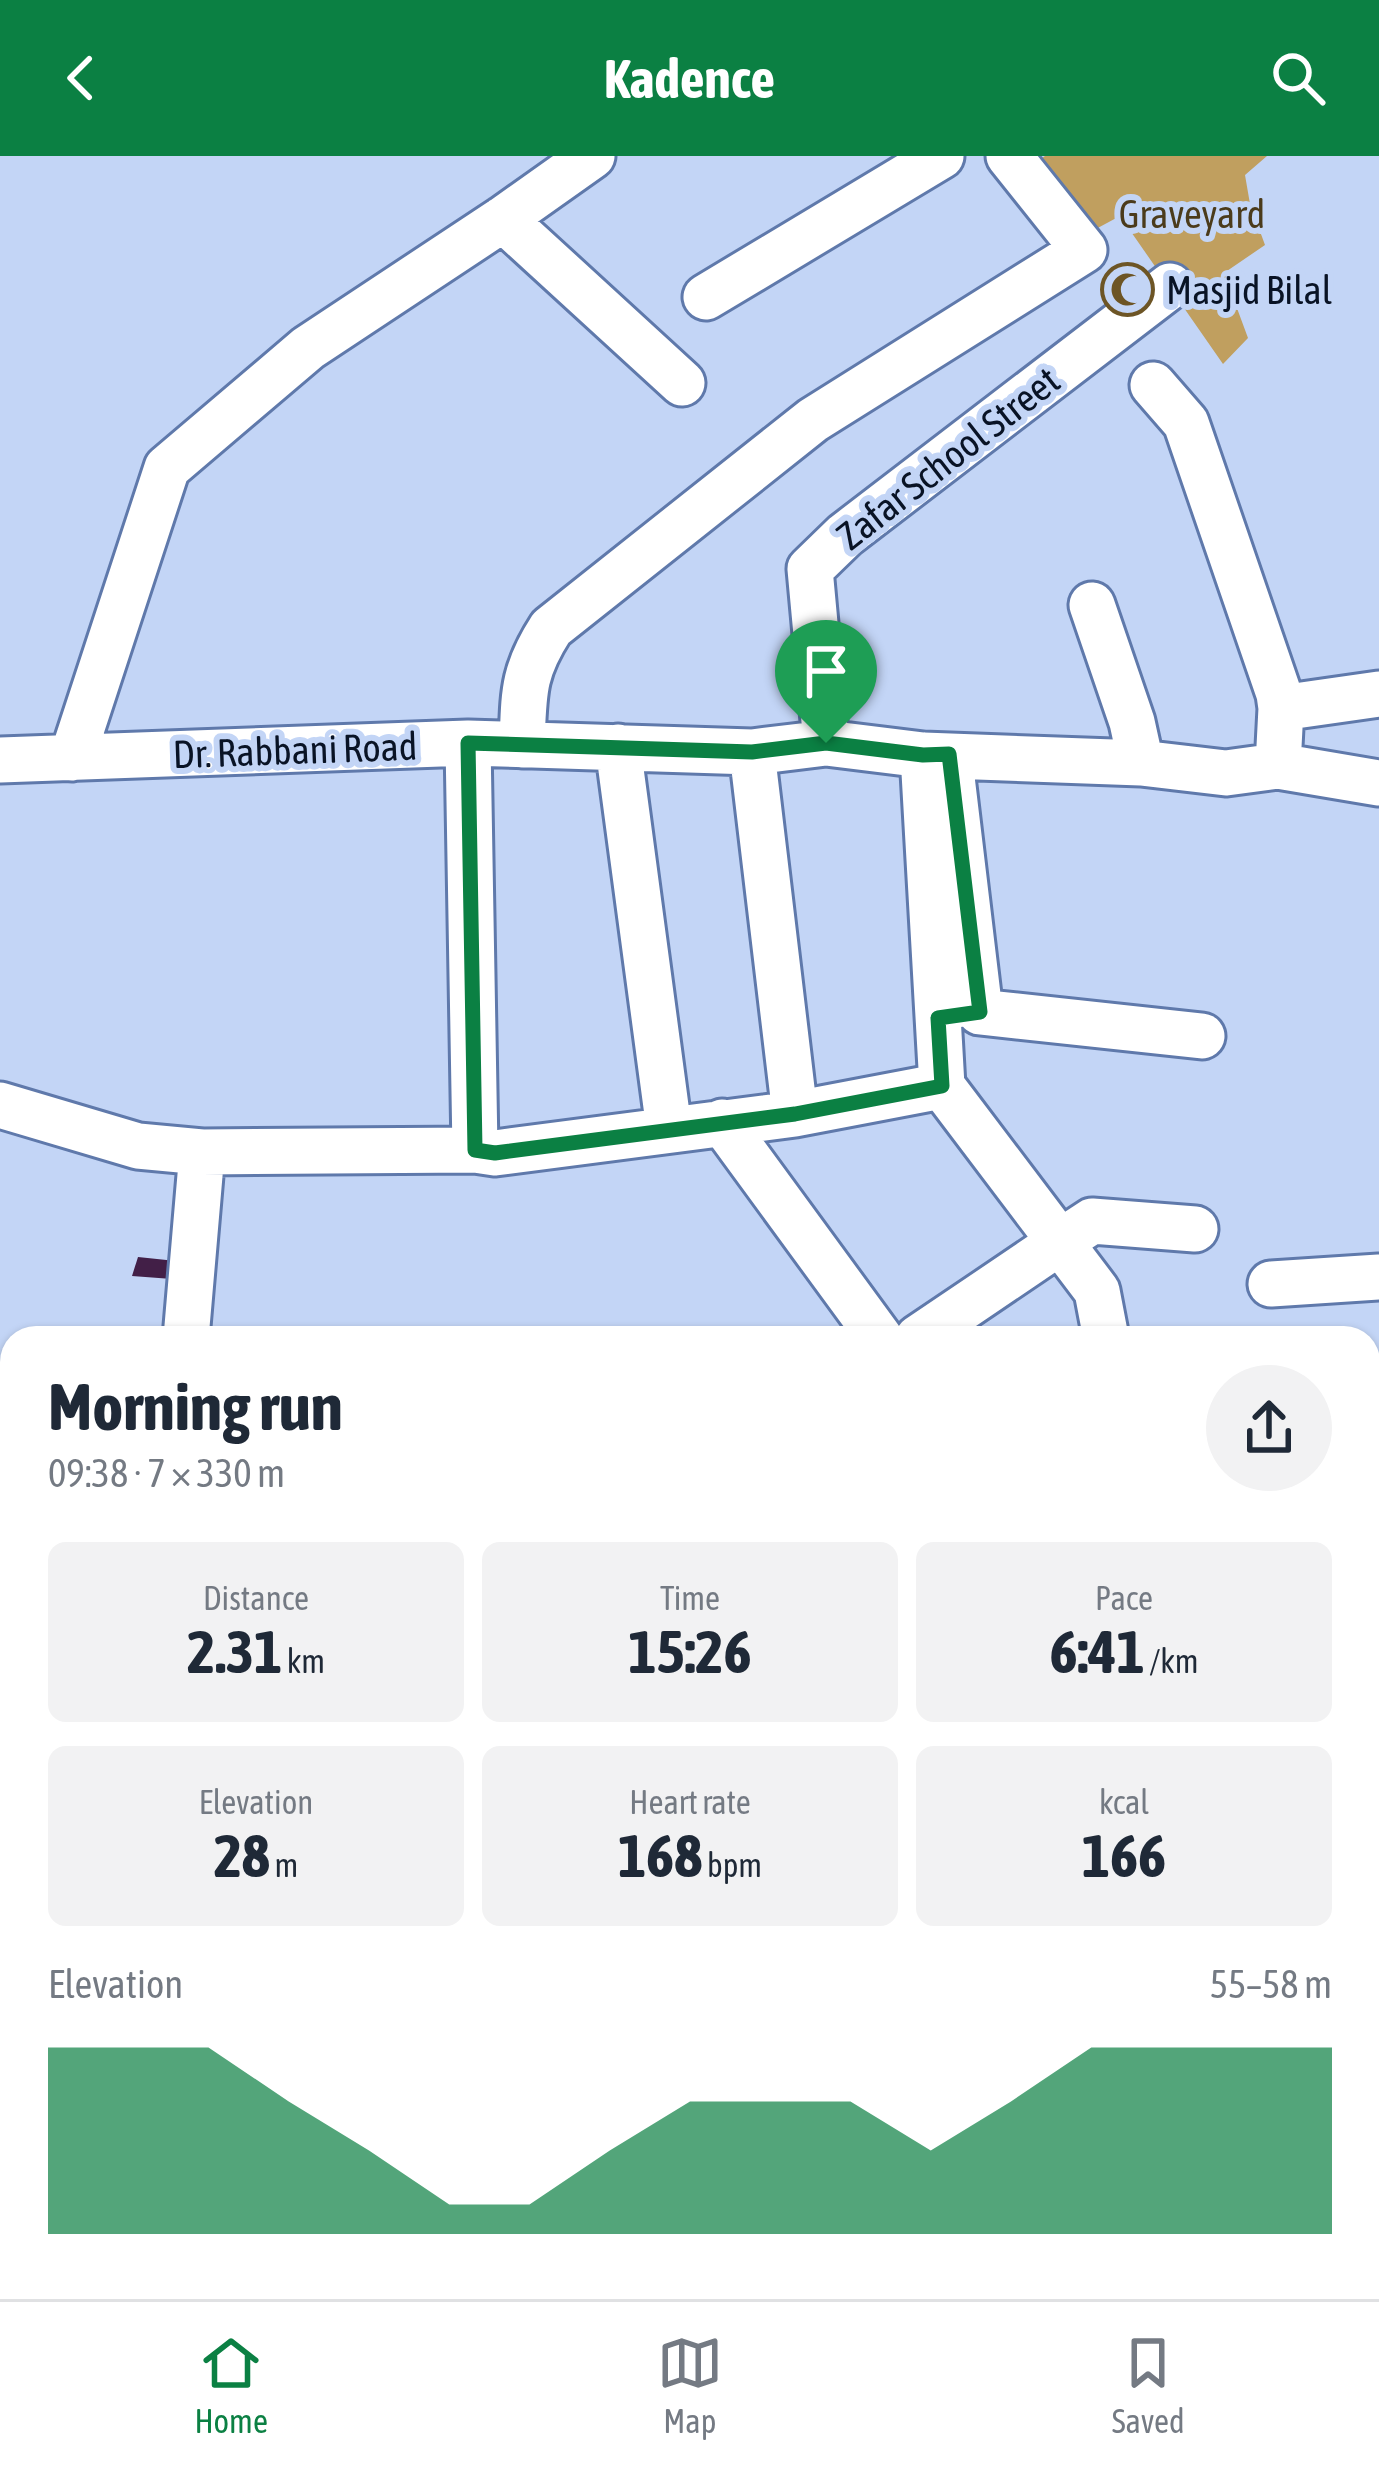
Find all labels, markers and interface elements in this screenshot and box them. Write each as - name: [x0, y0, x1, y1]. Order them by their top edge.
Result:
- icon: back: [48, 45, 114, 111]
- icon: search: [1265, 45, 1331, 111]
- text: Kadence: [604, 48, 775, 109]
- park label: Graveyard: [1119, 192, 1265, 236]
- mosque icon: Masjid Bilal: [1099, 262, 1155, 318]
- place label: Masjid Bilal: [1166, 268, 1332, 312]
- street label: Zafar School Street: [828, 358, 1068, 558]
- pin: [775, 620, 877, 743]
- icon: arrive: [793, 638, 859, 704]
- street label: Dr. Rabbani Road: [172, 724, 418, 776]
- button: share: [1206, 1365, 1332, 1491]
- text: Morning run: [48, 1368, 343, 1444]
- text: 09:38 · 7 × 330 m: [48, 1451, 285, 1495]
- text: Distance: [203, 1579, 309, 1617]
- text: Time: [660, 1579, 720, 1617]
- text: Pace: [1095, 1579, 1153, 1617]
- text: 2.31: [187, 1617, 282, 1686]
- text: 15:26: [628, 1617, 752, 1686]
- text: 6:41: [1049, 1617, 1145, 1686]
- text: km: [282, 1642, 325, 1680]
- text: /km: [1145, 1642, 1199, 1680]
- text: Elevation: [199, 1783, 313, 1821]
- text: Heart rate: [629, 1783, 751, 1821]
- text: kcal: [1099, 1783, 1149, 1821]
- text: 28: [214, 1821, 270, 1890]
- text: 168: [618, 1821, 703, 1890]
- text: 166: [1082, 1821, 1166, 1890]
- text: m: [270, 1846, 298, 1884]
- text: bpm: [703, 1846, 762, 1884]
- text: Elevation: [48, 1962, 183, 2006]
- text: 55–58 m: [1210, 1962, 1332, 2006]
- tab: Home: [194, 2330, 268, 2440]
- tab: Map: [657, 2330, 723, 2440]
- tab: Saved: [1112, 2330, 1185, 2440]

